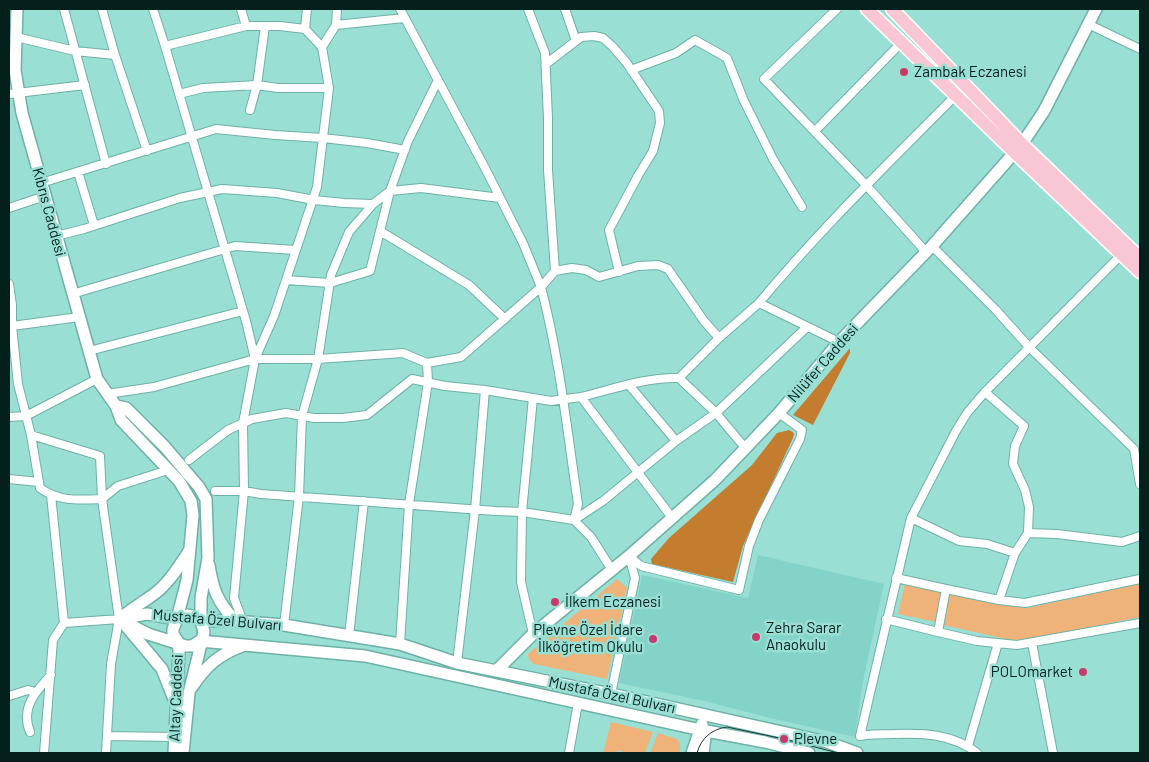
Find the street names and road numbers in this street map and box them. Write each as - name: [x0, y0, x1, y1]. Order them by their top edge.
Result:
- street label: Kıbrıs Caddesi: [28, 166, 70, 258]
- street label: Nilüfer Caddesi: [784, 320, 862, 406]
- street label: Mustafa Özel Bulvarı: [152, 605, 282, 635]
- street label: Altay Caddesi: [165, 654, 187, 742]
- street label: Mustafa Özel Bulvarı: [547, 673, 677, 717]

